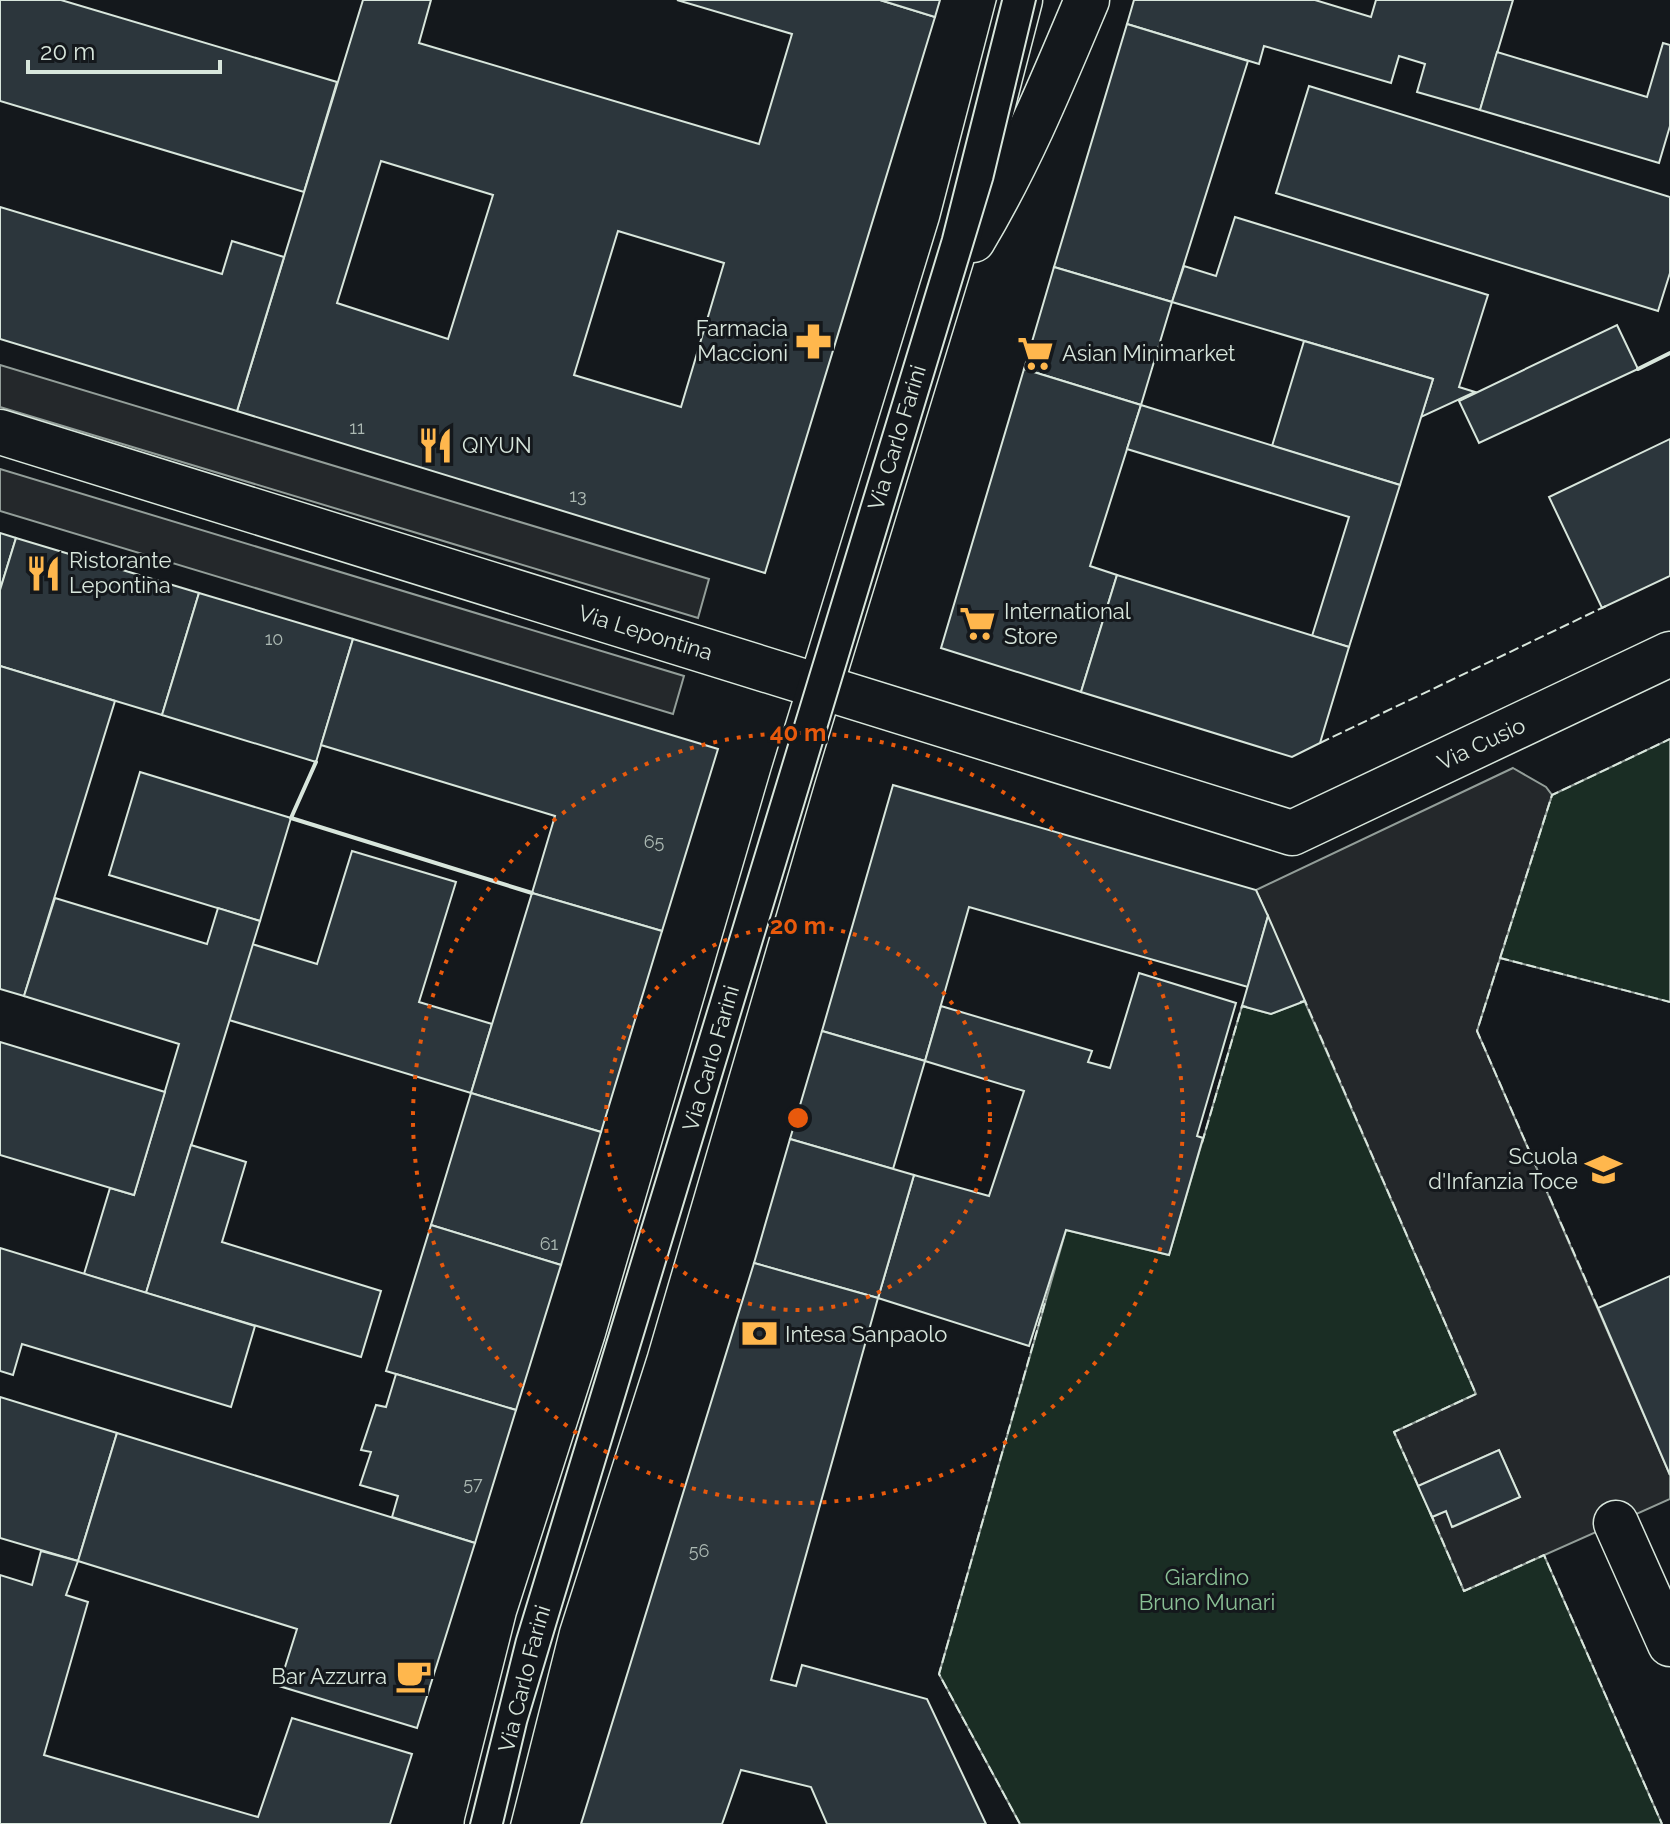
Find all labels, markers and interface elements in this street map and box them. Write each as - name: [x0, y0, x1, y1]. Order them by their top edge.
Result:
- scale bar: [28, 24, 220, 74]
- text: 20 m: [40, 37, 95, 66]
- place label: Farmacia Maccioni: [696, 315, 788, 366]
- pharmacy icon: Farmacia Maccioni: [795, 322, 833, 360]
- supermarket icon: Asian Minimarket: [1017, 334, 1055, 372]
- place label: Asian Minimarket: [1062, 340, 1236, 366]
- street label: Via Carlo Farini: [862, 362, 931, 513]
- house number: 11: [349, 417, 365, 438]
- restaurant icon: QIYUN: [417, 426, 455, 464]
- place label: QIYUN: [462, 432, 532, 458]
- house number: 13: [569, 485, 587, 506]
- place label: Ristorante Lepontina: [69, 547, 172, 598]
- restaurant icon: Ristorante Lepontina: [24, 554, 62, 592]
- place label: International Store: [1004, 598, 1131, 649]
- street label: Via Lepontina: [575, 599, 716, 665]
- supermarket icon: International Store: [959, 605, 997, 643]
- house number: 10: [265, 628, 283, 649]
- street label: Via Cusio: [1433, 712, 1529, 775]
- text: 40 m: [770, 718, 826, 747]
- house number: 65: [644, 831, 665, 852]
- text: 20 m: [770, 911, 826, 940]
- street label: Via Carlo Farini: [677, 982, 744, 1134]
- centre of rings: [784, 1104, 812, 1132]
- place label: Scuola d'Infanzia Toce: [1428, 1143, 1578, 1194]
- school or university icon: Scuola d'Infanzia Toce: [1585, 1150, 1623, 1188]
- house number: 61: [540, 1233, 559, 1254]
- bank icon: Intesa Sanpaolo: [740, 1315, 778, 1353]
- place label: Intesa Sanpaolo: [785, 1321, 947, 1347]
- house number: 57: [463, 1473, 483, 1494]
- house number: 56: [689, 1540, 709, 1561]
- park label: Giardino Bruno Munari: [1139, 1564, 1275, 1615]
- street label: Via Carlo Farini: [493, 1602, 556, 1755]
- cafe icon: Bar Azzurra: [394, 1657, 432, 1695]
- place label: Bar Azzurra: [271, 1663, 387, 1689]

